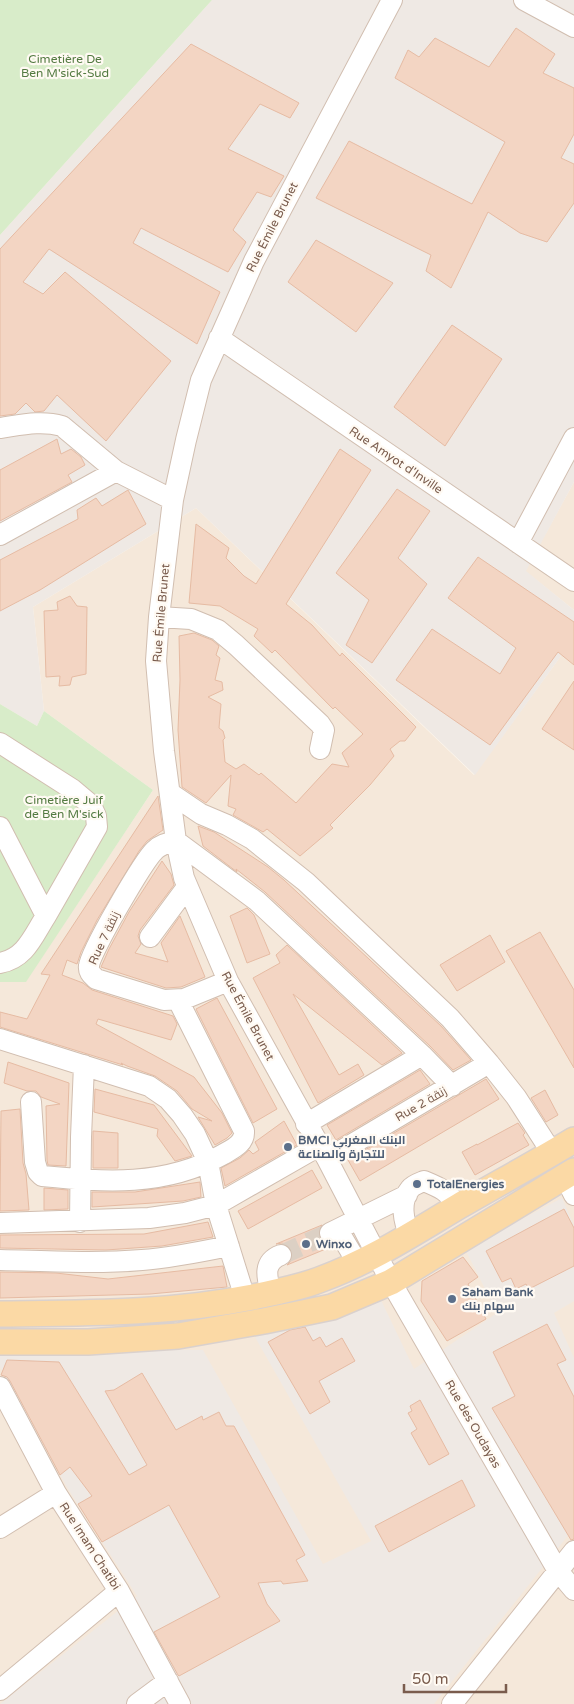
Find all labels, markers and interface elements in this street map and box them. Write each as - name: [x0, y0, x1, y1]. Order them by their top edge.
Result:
- park label: Cimetière De Ben M'sick-Sud: [21, 52, 109, 80]
- street label: Rue Émile Brunet: [243, 179, 301, 274]
- street label: Rue Amyot d'Inville: [347, 424, 446, 497]
- street label: Rue Émile Brunet: [150, 563, 172, 663]
- park label: Cimetière Juif de Ben M'sick: [25, 793, 104, 821]
- street label: Rue 7 زنقة: [86, 909, 122, 967]
- street label: Rue Émile Brunet: [219, 969, 278, 1063]
- street label: Rue 2 زنقة: [393, 1084, 449, 1124]
- place label: BMCI البنك المغربي للتجارة والصناعة: [298, 1133, 406, 1162]
- marker: BMCI البنك المغربي للتجارة والصناعة: [282, 1141, 294, 1153]
- place label: TotalEnergies: [426, 1177, 504, 1192]
- marker: TotalEnergies: [411, 1178, 423, 1190]
- place label: Winxo: [316, 1237, 352, 1251]
- marker: Winxo: [300, 1238, 312, 1250]
- place label: Saham Bank سهام بنك: [462, 1285, 534, 1314]
- marker: Saham Bank سهام بنك: [446, 1293, 458, 1305]
- street label: Rue des Oudayas: [442, 1378, 504, 1471]
- street label: Rue Imam Chatibi: [57, 1500, 123, 1592]
- scale bar: [404, 1662, 506, 1694]
- text: 50 m: [412, 1670, 449, 1688]

